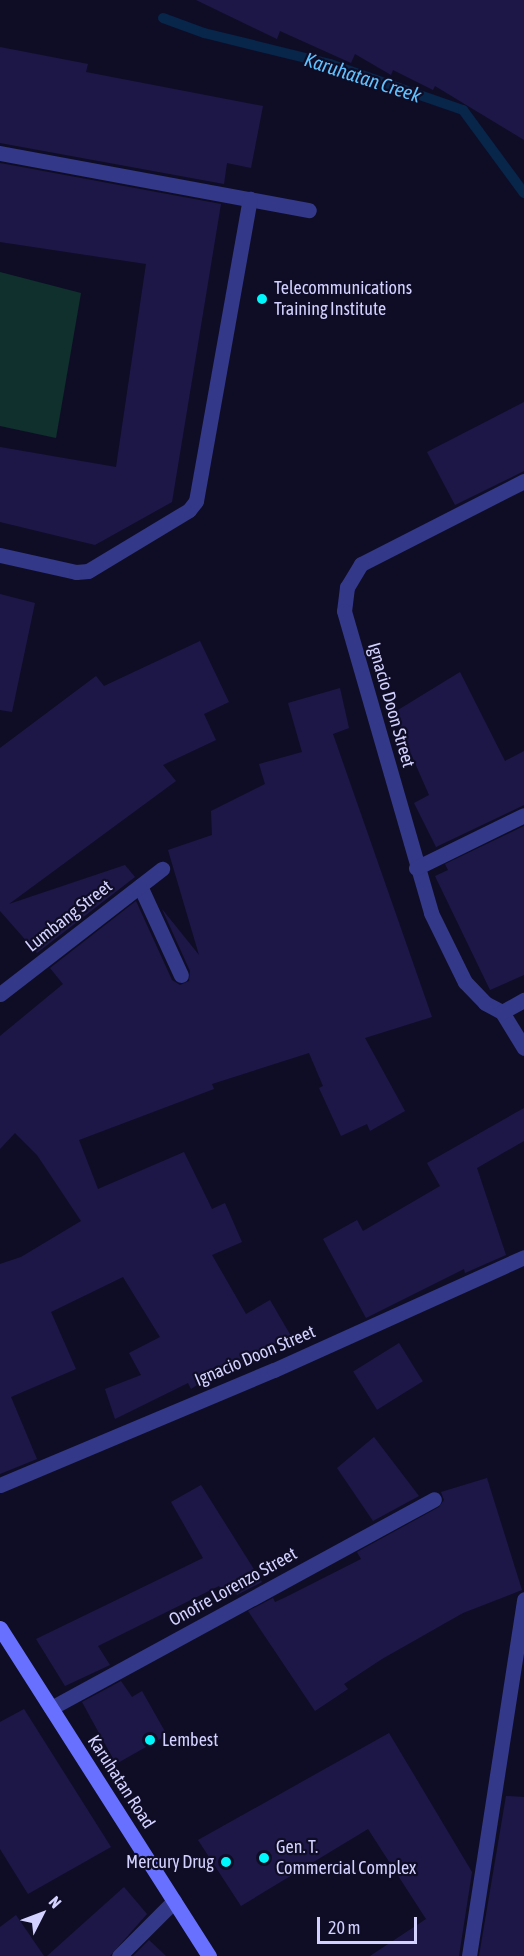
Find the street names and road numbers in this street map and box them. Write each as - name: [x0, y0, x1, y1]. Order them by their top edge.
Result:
- street label: Ignacio Doon Street: [363, 640, 419, 770]
- street label: Lumbang Street: [21, 875, 117, 957]
- street label: Ignacio Doon Street: [191, 1321, 319, 1391]
- street label: Onofre Lorenzo Street: [165, 1543, 301, 1631]
- street label: Karuhatan Road: [83, 1731, 159, 1833]

